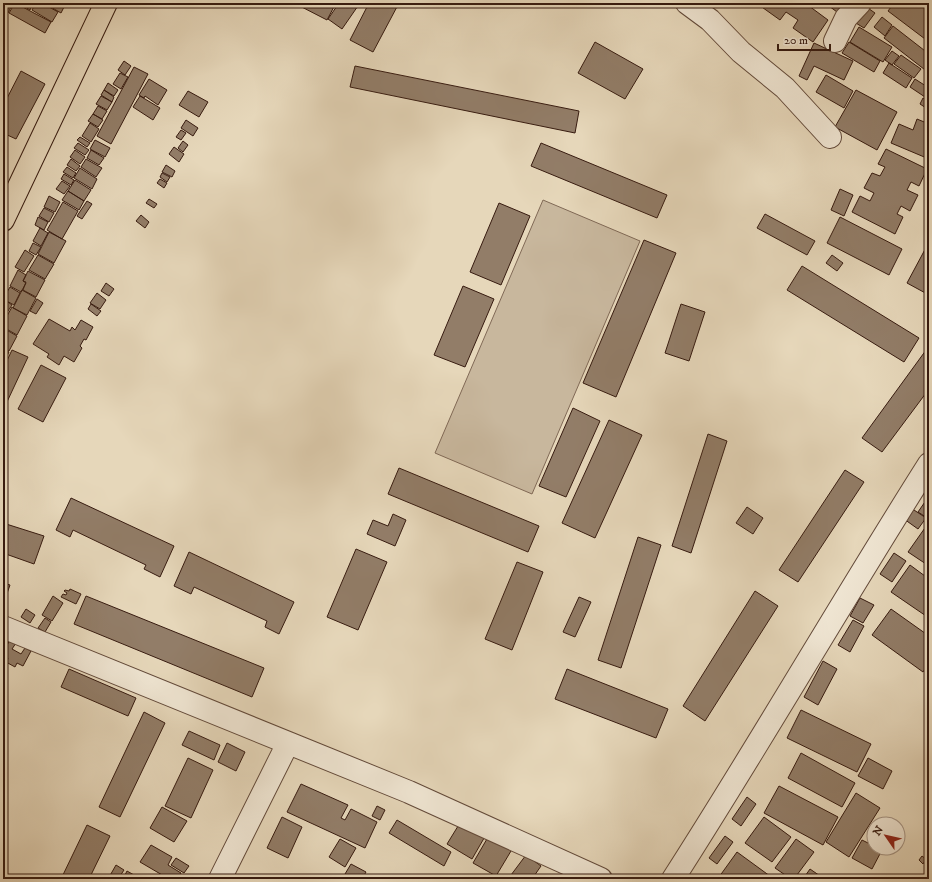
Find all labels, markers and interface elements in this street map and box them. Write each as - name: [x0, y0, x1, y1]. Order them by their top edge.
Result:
- scale bar: [778, 26, 830, 52]
- text: 20 m: [784, 33, 808, 48]
- north arrow: [866, 816, 906, 856]
- text: N: [870, 823, 887, 839]

